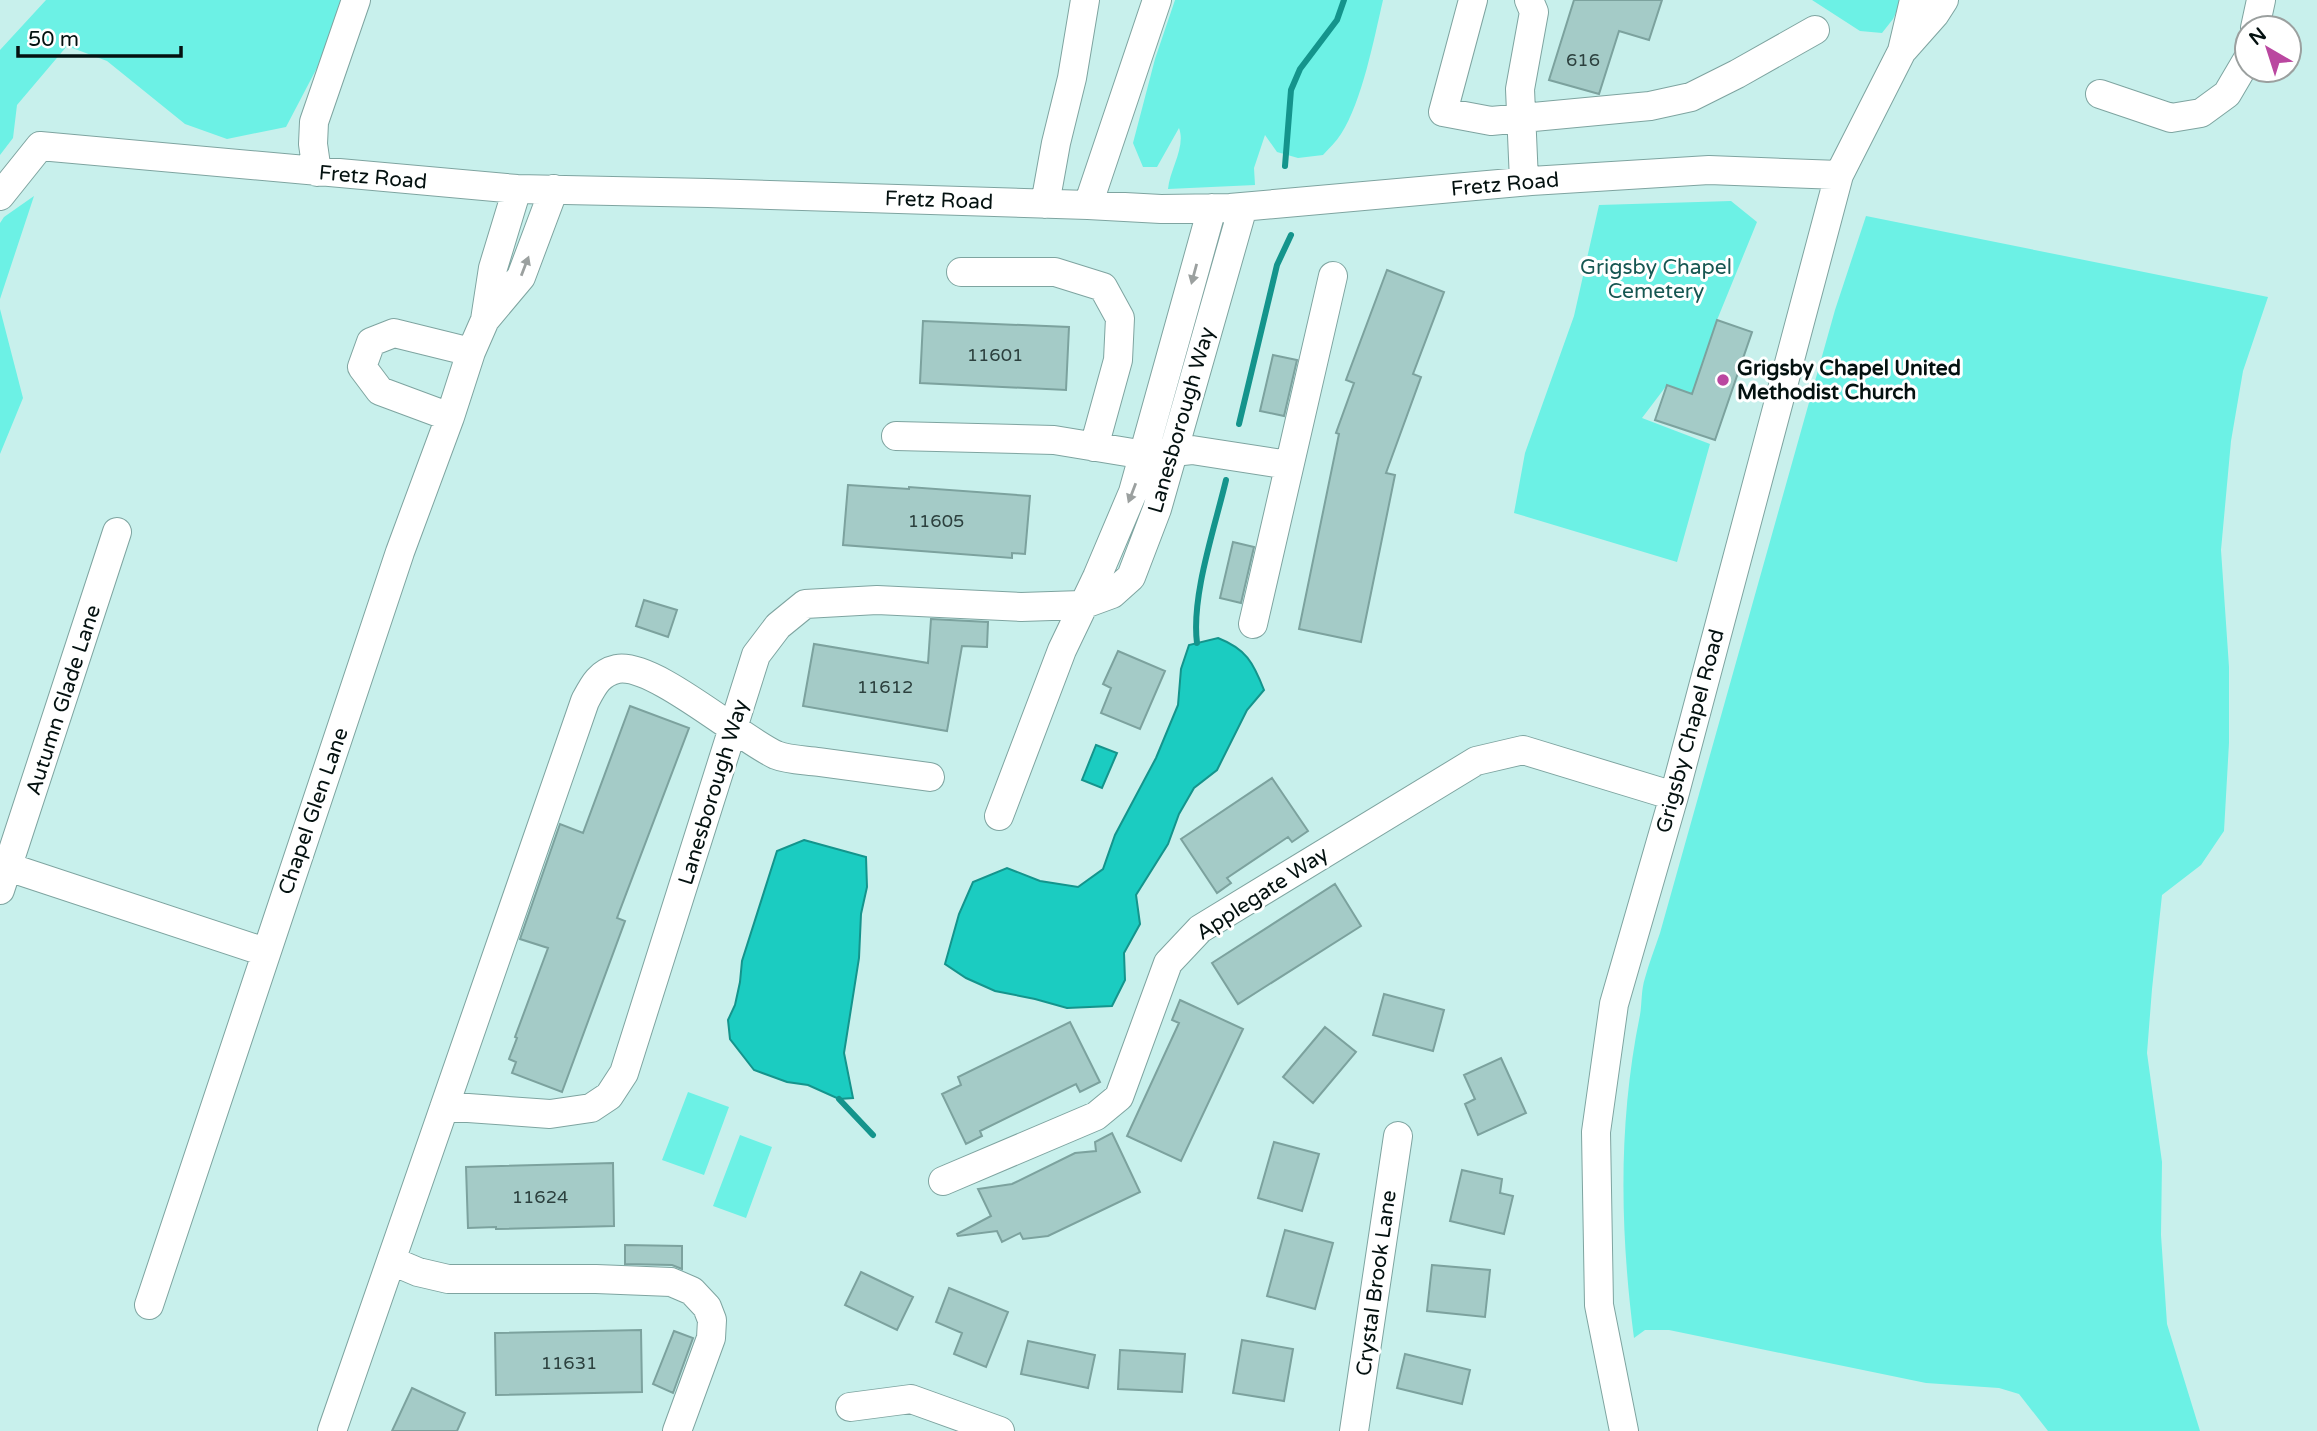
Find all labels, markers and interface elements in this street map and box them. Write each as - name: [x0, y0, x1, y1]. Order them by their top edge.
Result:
- scale bar: [18, 14, 180, 58]
- north arrow: [2233, 14, 2303, 84]
- text: N: [2245, 23, 2271, 50]
- text: 50 m: [28, 27, 79, 52]
- house number: 616: [1566, 49, 1600, 71]
- street label: Fretz Road: [318, 160, 428, 195]
- street label: Fretz Road: [1450, 167, 1560, 202]
- street label: Fretz Road: [884, 186, 994, 215]
- one-way arrow: [520, 255, 531, 276]
- park label: Grigsby Chapel Cemetery: [1580, 255, 1732, 304]
- one-way arrow: [1188, 264, 1198, 285]
- street label: Lanesborough Way: [1143, 324, 1220, 516]
- house number: 11601: [967, 344, 1023, 366]
- place label: Grigsby Chapel United Methodist Church: [1737, 356, 1961, 405]
- marker: Grigsby Chapel United Methodist Church: [1715, 372, 1731, 388]
- one-way arrow: [1126, 482, 1137, 503]
- house number: 11605: [908, 510, 964, 532]
- street label: Autumn Glade Lane: [21, 602, 106, 798]
- street label: Grigsby Chapel Road: [1651, 626, 1730, 836]
- house number: 11612: [857, 676, 913, 698]
- street label: Lanesborough Way: [673, 696, 754, 888]
- street label: Chapel Glen Lane: [273, 724, 354, 898]
- street label: Applegate Way: [1192, 841, 1333, 945]
- house number: 11624: [512, 1186, 568, 1208]
- street label: Crystal Brook Lane: [1351, 1188, 1402, 1378]
- house number: 11631: [541, 1352, 597, 1374]

